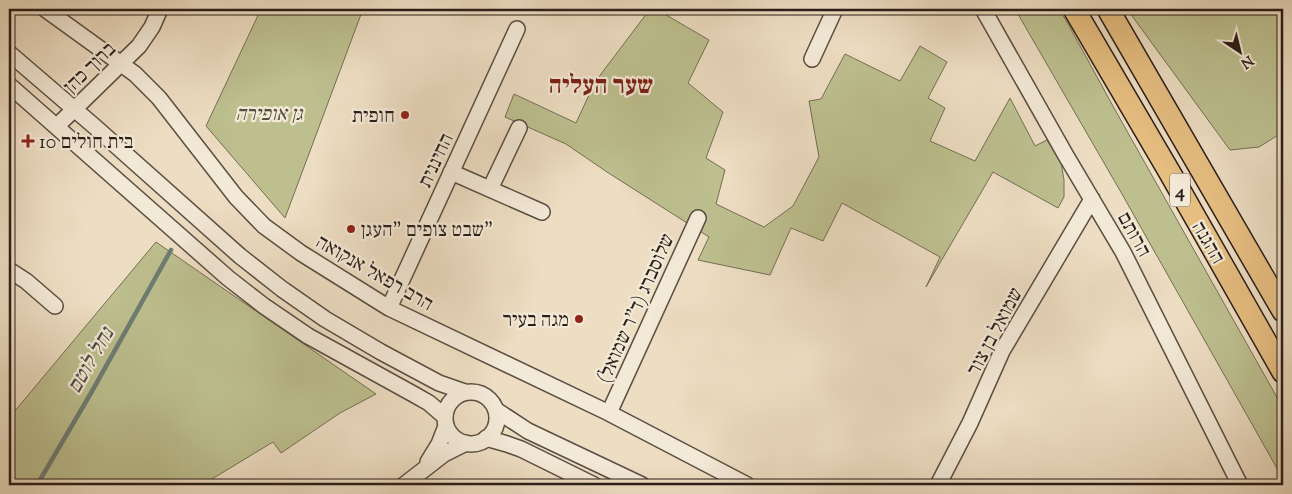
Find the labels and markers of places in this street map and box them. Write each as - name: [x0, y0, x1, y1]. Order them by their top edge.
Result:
- place label: חופית: [352, 103, 395, 132]
- marker: חופית: [399, 109, 411, 121]
- place label: בית חולים 10: [39, 129, 134, 158]
- marker: בית חולים 10: [21, 134, 35, 148]
- place label: שבט צופים "העגן": [361, 217, 493, 246]
- marker: שבט צופים "העגן": [345, 223, 357, 235]
- place label: מגה בעיר: [503, 307, 569, 336]
- marker: מגה בעיר: [573, 313, 585, 325]

